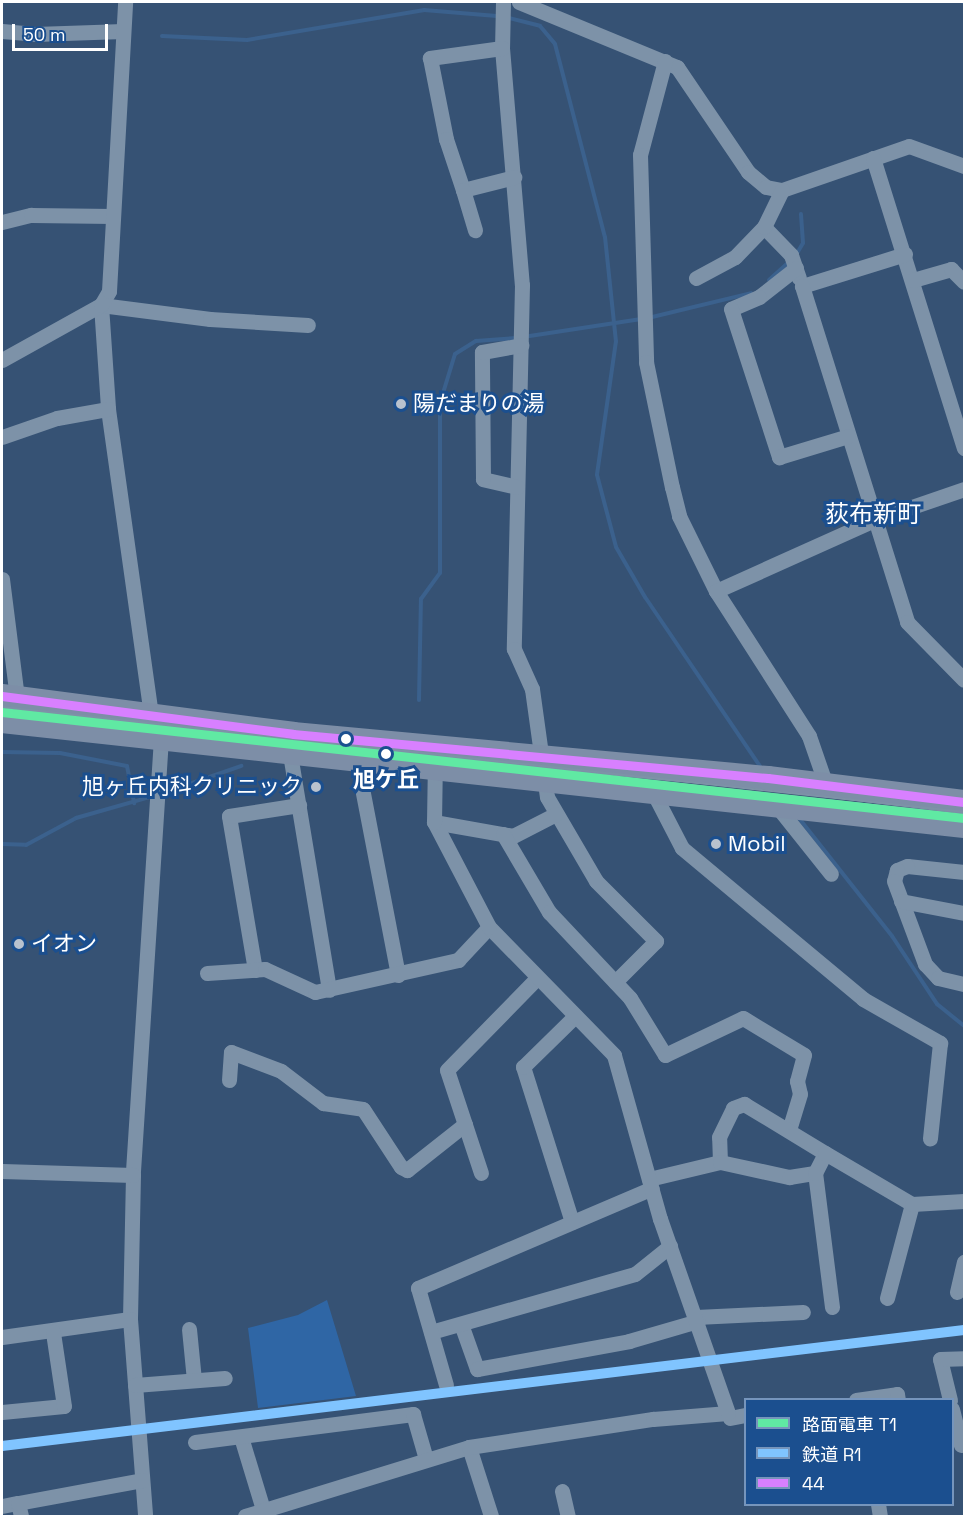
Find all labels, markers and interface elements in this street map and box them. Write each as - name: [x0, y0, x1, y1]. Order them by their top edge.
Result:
- scale bar: [15, 12, 111, 50]
- text: 50 m: [23, 23, 65, 46]
- place label: 陽だまりの湯: [413, 391, 545, 417]
- marker: 陽だまりの湯: [394, 397, 408, 411]
- district label: 荻布新町: [825, 500, 921, 528]
- unlabelled marker: [340, 733, 352, 745]
- marker: 旭ケ丘: [375, 743, 397, 765]
- place label: 旭ケ丘: [353, 767, 419, 793]
- place label: 旭ヶ丘内科クリニック: [82, 774, 302, 800]
- marker: 旭ヶ丘内科クリニック: [307, 778, 325, 796]
- place label: Mobil: [728, 831, 786, 857]
- marker: Mobil: [709, 837, 723, 851]
- place label: イオン: [31, 931, 97, 957]
- marker: イオン: [12, 937, 26, 951]
- legend: [744, 1398, 954, 1506]
- text: 路面電車 T1: [802, 1413, 897, 1436]
- text: 鉄道 R1: [802, 1443, 862, 1466]
- text: 44: [802, 1472, 825, 1495]

